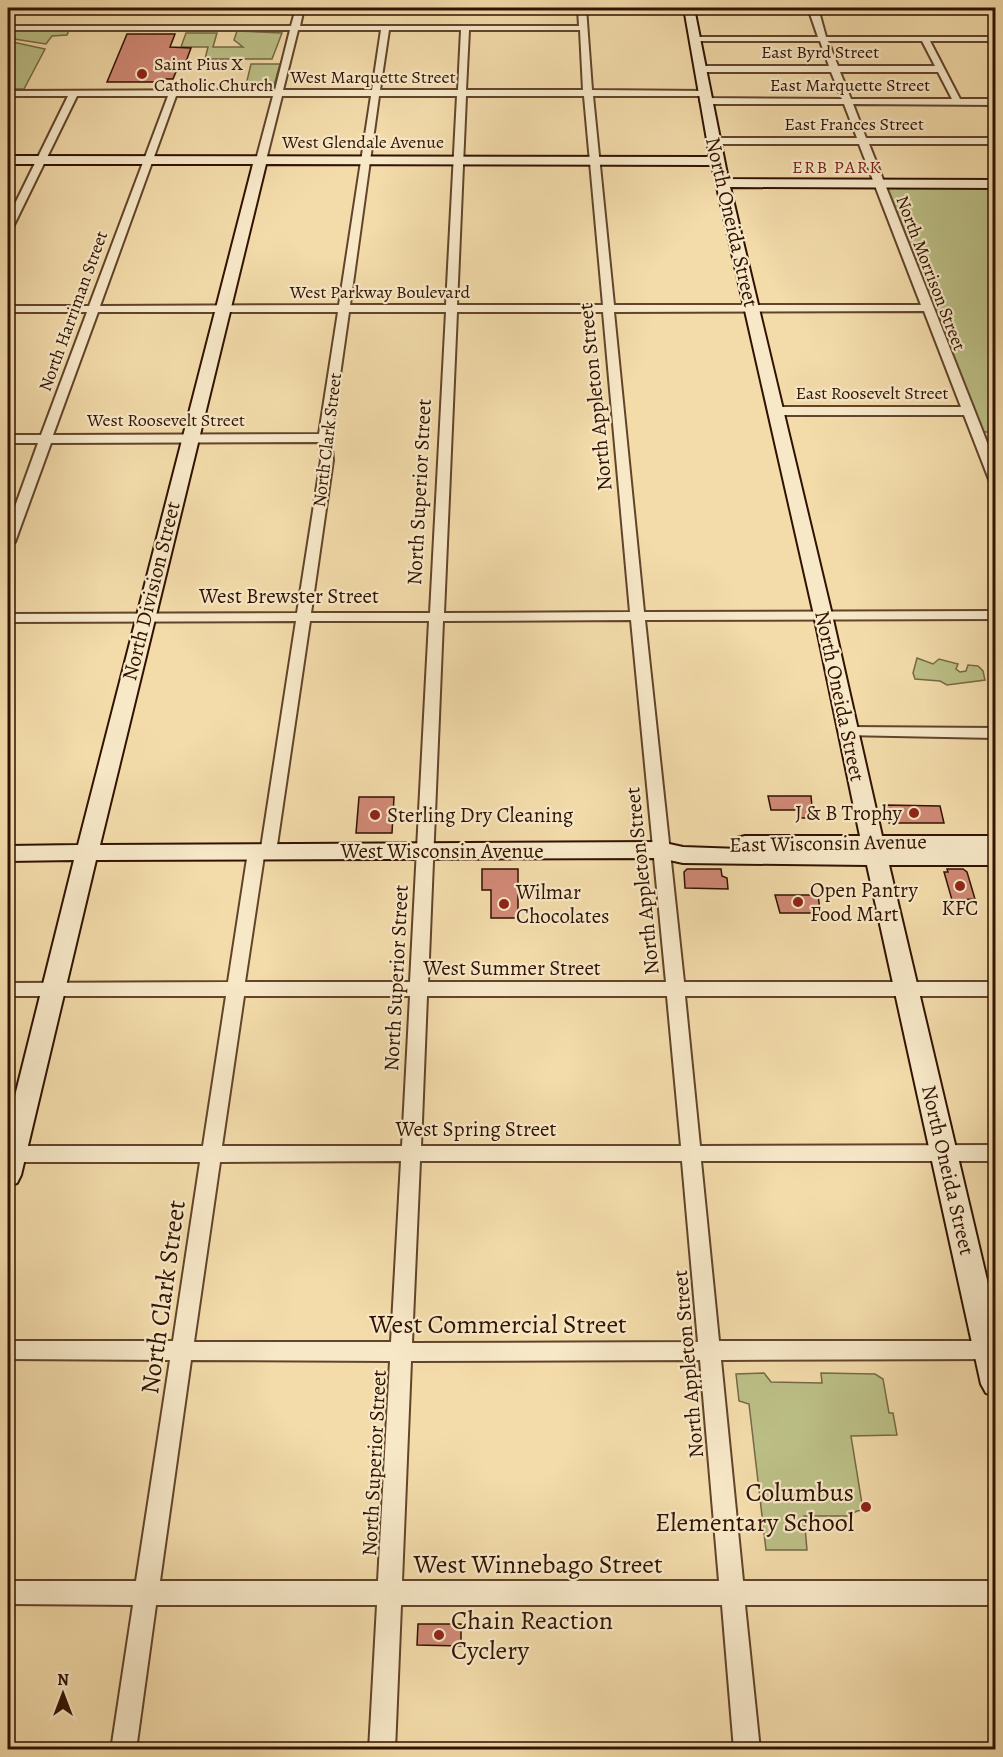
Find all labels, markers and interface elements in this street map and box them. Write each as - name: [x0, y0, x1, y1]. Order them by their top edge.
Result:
- street label: East Byrd Street: [761, 40, 879, 64]
- place label: Saint Pius X Catholic Church: [154, 52, 274, 97]
- street label: West Marquette Street: [289, 65, 456, 89]
- marker: Saint Pius X Catholic Church: [135, 67, 149, 81]
- street label: East Marquette Street: [770, 73, 930, 97]
- street label: East Frances Street: [784, 112, 924, 136]
- street label: West Glendale Avenue: [281, 130, 444, 154]
- street label: North Oneida Street: [699, 134, 765, 310]
- district label: ERB PARK: [792, 155, 882, 179]
- street label: North Morrison Street: [890, 192, 972, 354]
- street label: North Harriman Street: [33, 227, 113, 395]
- street label: West Parkway Boulevard: [289, 280, 470, 304]
- street label: North Appleton Street: [571, 302, 619, 492]
- street label: North Clark Street: [307, 371, 347, 509]
- street label: East Roosevelt Street: [795, 381, 949, 405]
- street label: North Superior Street: [400, 398, 438, 586]
- street label: West Roosevelt Street: [86, 408, 245, 432]
- street label: North Division Street: [115, 498, 187, 683]
- street label: West Brewster Street: [198, 582, 379, 610]
- street label: North Oneida Street: [808, 608, 872, 784]
- street label: North Appleton Street: [618, 786, 666, 976]
- place label: J & B Trophy: [795, 799, 903, 827]
- place label: Sterling Dry Cleaning: [387, 801, 574, 829]
- marker: J & B Trophy: [907, 806, 921, 820]
- marker: Sterling Dry Cleaning: [368, 808, 382, 822]
- street label: East Wisconsin Avenue: [729, 827, 927, 859]
- street label: West Wisconsin Avenue: [339, 837, 544, 865]
- place label: Open Pantry Food Mart: [810, 876, 918, 928]
- place label: Wilmar Chocolates: [515, 878, 610, 930]
- marker: KFC: [953, 879, 967, 893]
- street label: North Superior Street: [377, 884, 415, 1072]
- place label: KFC: [942, 894, 978, 922]
- marker: Open Pantry Food Mart: [791, 895, 805, 909]
- marker: Wilmar Chocolates: [497, 897, 511, 911]
- street label: West Summer Street: [422, 954, 601, 982]
- street label: North Oneida Street: [915, 1082, 981, 1258]
- street label: West Spring Street: [395, 1115, 557, 1143]
- street label: North Clark Street: [132, 1197, 194, 1396]
- street label: North Appleton Street: [666, 1269, 710, 1459]
- street label: West Commercial Street: [368, 1307, 627, 1342]
- street label: North Superior Street: [355, 1369, 393, 1557]
- place label: Columbus Elementary School: [655, 1475, 854, 1540]
- marker: Columbus Elementary School: [859, 1500, 873, 1514]
- street label: West Winnebago Street: [412, 1547, 663, 1582]
- place label: Chain Reaction Cyclery: [451, 1603, 613, 1668]
- marker: Chain Reaction Cyclery: [432, 1628, 446, 1642]
- north arrow: [33, 1664, 93, 1724]
- text: N: [57, 1669, 69, 1691]

